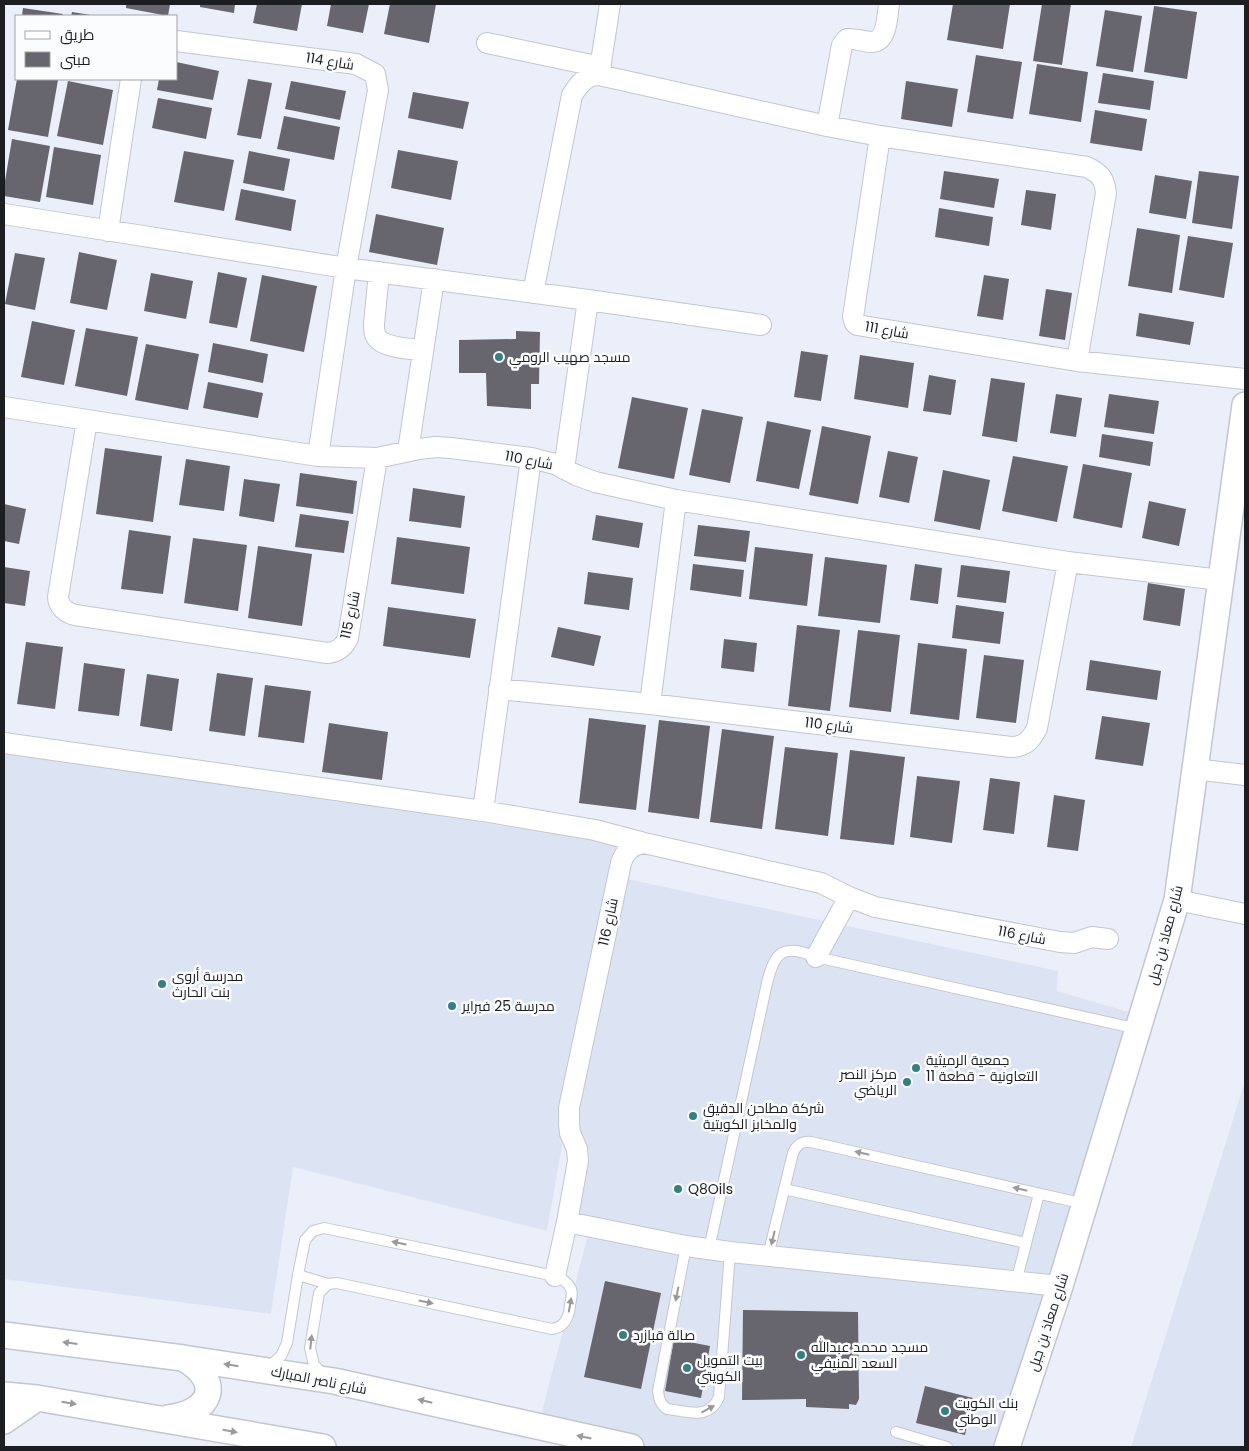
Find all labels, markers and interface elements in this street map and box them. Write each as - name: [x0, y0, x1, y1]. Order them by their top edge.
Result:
- legend: [15, 15, 178, 80]
- text: طريق: [60, 24, 94, 45]
- street label: شارع 114: [304, 47, 356, 75]
- text: مبنى: [60, 49, 91, 70]
- street label: شارع 111: [863, 316, 911, 344]
- place label: مسجد صهيب الرومي: [509, 347, 631, 369]
- marker: مسجد صهيب الرومي: [493, 351, 505, 363]
- street label: شارع 110: [503, 446, 555, 474]
- street label: شارع 115: [335, 589, 365, 641]
- street label: شارع 110: [804, 712, 854, 738]
- street label: شارع معاذ بن جبل: [1142, 883, 1188, 987]
- street label: شارع 116: [593, 896, 623, 948]
- street label: شارع 116: [996, 921, 1048, 949]
- place label: مدرسة أروى بنت الحارث: [172, 966, 243, 1002]
- marker: مدرسة أروى بنت الحارث: [156, 978, 168, 990]
- place label: مدرسة 25 فبراير: [461, 996, 555, 1016]
- marker: مدرسة 25 فبراير: [446, 1000, 458, 1012]
- place label: جمعية الرميثية التعاونية - قطعة 11: [926, 1050, 1038, 1086]
- marker: جمعية الرميثية التعاونية - قطعة 11: [910, 1062, 922, 1074]
- place label: مركز النصر الرياضي: [839, 1064, 897, 1101]
- marker: مركز النصر الرياضي: [901, 1076, 913, 1088]
- place label: شركة مطاحن الدقيق والمخابز الكويتية: [703, 1098, 824, 1134]
- marker: شركة مطاحن الدقيق والمخابز الكويتية: [687, 1110, 699, 1122]
- one-way arrow: [854, 1149, 869, 1157]
- place label: Q8Oils: [688, 1179, 733, 1199]
- marker: Q8Oils: [672, 1183, 684, 1195]
- one-way arrow: [1012, 1185, 1027, 1193]
- one-way arrow: [769, 1230, 777, 1245]
- one-way arrow: [390, 1239, 406, 1247]
- street label: شارع معاذ بن جبل: [1023, 1270, 1073, 1374]
- one-way arrow: [672, 1286, 680, 1302]
- one-way arrow: [567, 1297, 575, 1313]
- one-way arrow: [418, 1298, 433, 1306]
- place label: صالة قبازرد: [633, 1325, 695, 1345]
- marker: صالة قبازرد: [617, 1329, 629, 1341]
- one-way arrow: [307, 1334, 315, 1350]
- place label: مسجد محمد عبدالله السعد المنيفي: [811, 1337, 928, 1375]
- one-way arrow: [62, 1339, 78, 1347]
- marker: مسجد محمد عبدالله السعد المنيفي: [795, 1349, 807, 1361]
- place label: بيت التمويل الكويتي: [697, 1350, 763, 1388]
- one-way arrow: [223, 1360, 239, 1368]
- street label: شارع ناصر المبارك: [269, 1361, 369, 1399]
- marker: بيت التمويل الكويتي: [681, 1362, 693, 1374]
- place label: بنك الكويت الوطني: [955, 1393, 1018, 1431]
- one-way arrow: [416, 1397, 432, 1405]
- one-way arrow: [62, 1400, 78, 1408]
- one-way arrow: [700, 1405, 715, 1413]
- marker: بنك الكويت الوطني: [939, 1405, 951, 1417]
- one-way arrow: [222, 1427, 238, 1435]
- one-way arrow: [576, 1433, 591, 1441]

